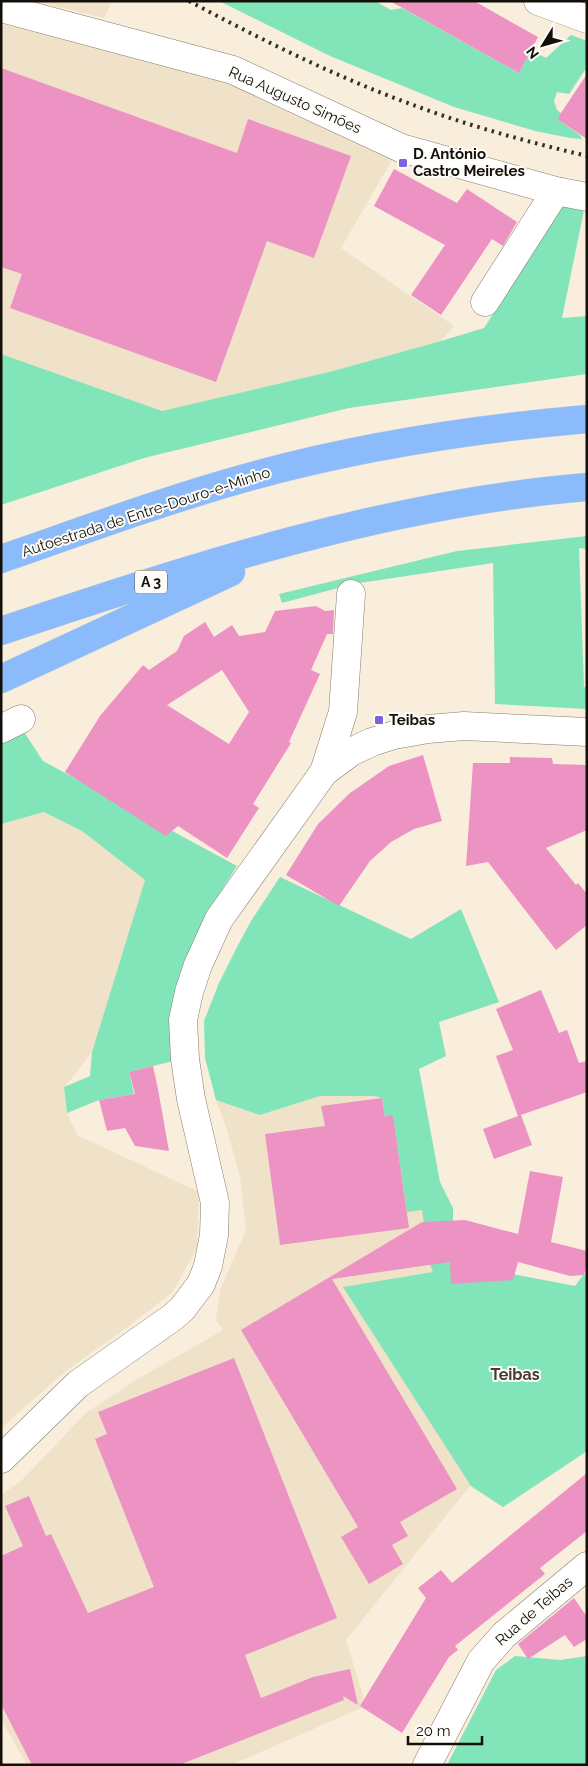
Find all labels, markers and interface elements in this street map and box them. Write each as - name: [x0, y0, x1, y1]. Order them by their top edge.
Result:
- north arrow: [518, 20, 568, 70]
- text: N: [523, 44, 542, 62]
- street label: Rua Augusto Simões: [226, 63, 364, 137]
- place label: D. António Castro Meireles: [413, 145, 525, 180]
- marker: D. António Castro Meireles: [397, 157, 409, 169]
- street label: Autoestrada de Entre-Douro-e-Minho: [19, 463, 273, 561]
- road number: A 3: [135, 570, 167, 594]
- place label: Teibas: [389, 711, 435, 729]
- marker: Teibas: [373, 714, 385, 726]
- district label: Teibas: [490, 1365, 540, 1384]
- street label: Rua de Teibas: [492, 1573, 576, 1649]
- scale bar: [408, 1714, 482, 1746]
- text: 20 m: [416, 1722, 451, 1740]

